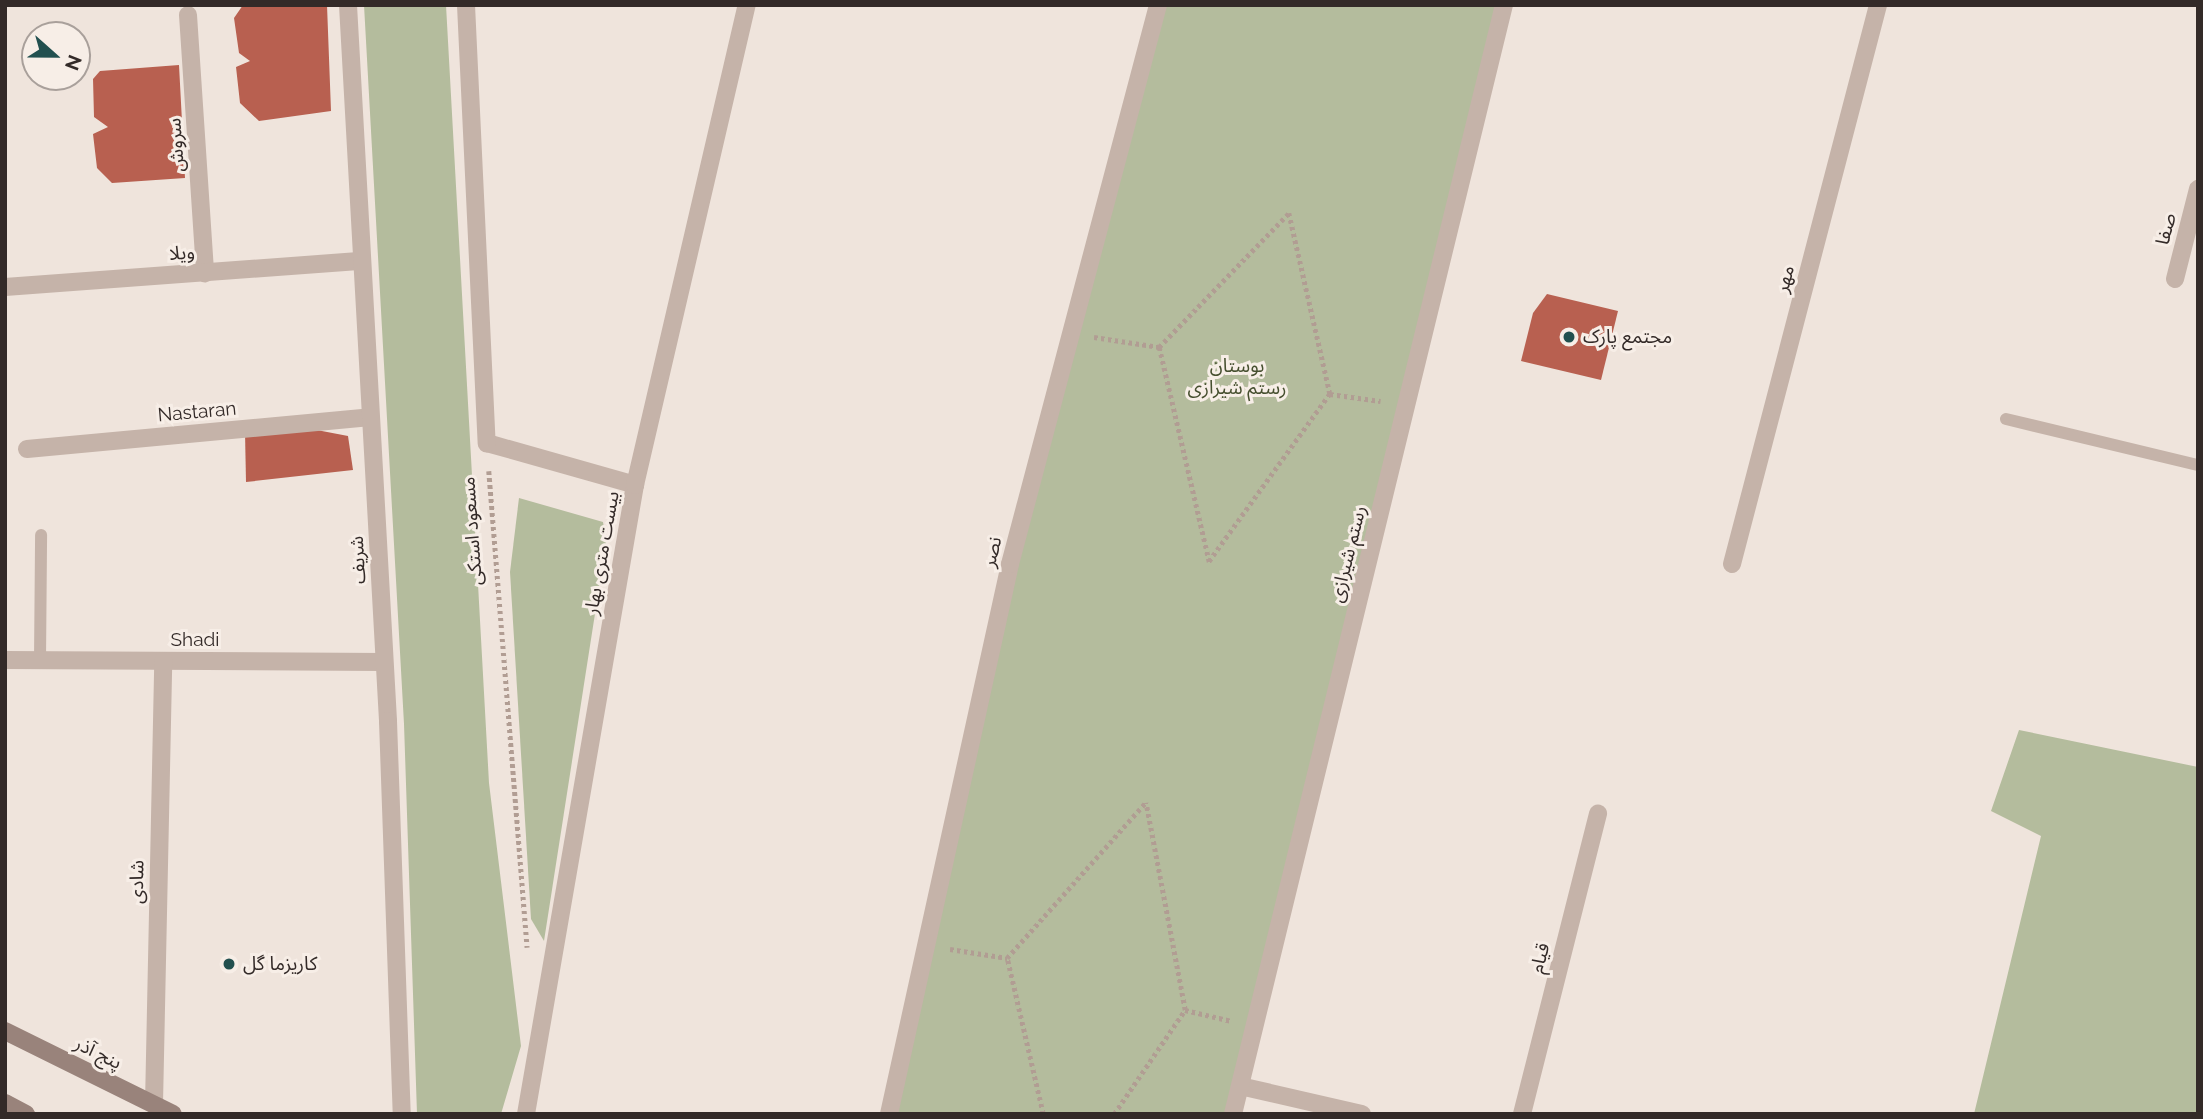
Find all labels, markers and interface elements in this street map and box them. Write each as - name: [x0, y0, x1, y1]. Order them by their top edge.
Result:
- north arrow: [21, 21, 91, 91]
- text: N: [61, 52, 87, 74]
- street label: سروش: [163, 117, 189, 173]
- street label: صفا: [2151, 211, 2181, 247]
- street label: ویلا: [168, 241, 196, 265]
- street label: مهر: [1770, 263, 1800, 295]
- place label: مجتمع پارک: [1583, 326, 1672, 348]
- marker: مجتمع پارک: [1561, 329, 1577, 345]
- park label: بوستان رستم شیرازی: [1188, 355, 1286, 399]
- street label: Nastaran: [157, 397, 237, 427]
- street label: مسعود استکی: [457, 476, 487, 586]
- street label: بیست متری بهار: [580, 489, 624, 617]
- street label: رستم شیرازی: [1325, 503, 1371, 605]
- street label: نصر: [977, 534, 1007, 570]
- street label: شریف: [345, 535, 371, 585]
- street label: Shadi: [171, 629, 219, 651]
- street label: شادی: [125, 860, 149, 904]
- street label: قیام: [1525, 941, 1555, 975]
- place label: کاریزما گل: [243, 953, 317, 975]
- marker: کاریزما گل: [221, 956, 237, 972]
- street label: پنج آذر: [71, 1032, 125, 1074]

